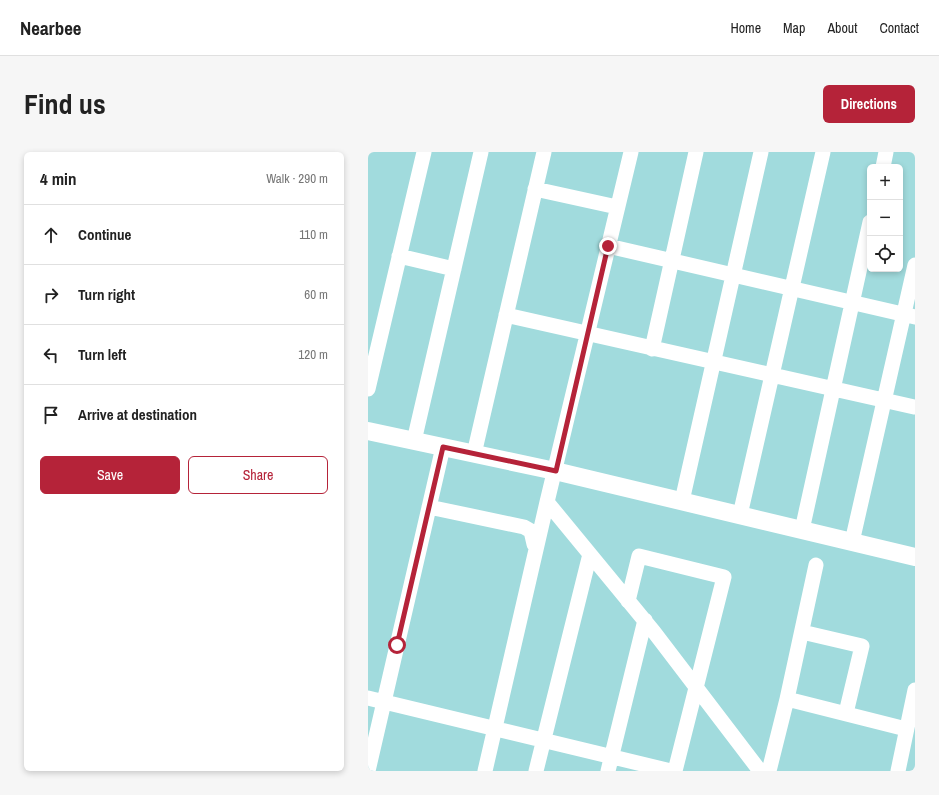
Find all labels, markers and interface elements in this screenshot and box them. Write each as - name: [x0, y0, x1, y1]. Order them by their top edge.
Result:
- text: Nearbee: [20, 15, 81, 41]
- text: Home: [730, 19, 761, 37]
- text: Map: [783, 19, 805, 37]
- text: About: [827, 19, 857, 37]
- text: Contact: [879, 19, 919, 37]
- text: Find us: [24, 85, 106, 123]
- button: Directions: [823, 85, 915, 123]
- map controls: [867, 164, 903, 272]
- button: +: [867, 164, 903, 200]
- text: 4 min: [40, 167, 76, 190]
- text: Walk · 290 m: [266, 170, 328, 187]
- button: −: [867, 200, 903, 236]
- icon: ahead: [40, 224, 62, 246]
- text: Continue: [78, 224, 131, 245]
- text: 110 m: [299, 226, 328, 243]
- button: locate: [867, 236, 903, 272]
- route end: [599, 237, 617, 255]
- icon: right: [40, 284, 62, 306]
- text: Turn right: [78, 284, 135, 305]
- text: 60 m: [304, 286, 328, 303]
- icon: left: [40, 344, 62, 366]
- text: Turn left: [78, 344, 126, 365]
- text: 120 m: [298, 346, 328, 363]
- icon: arrive: [40, 404, 62, 426]
- text: Arrive at destination: [78, 404, 197, 425]
- button: Save: [40, 456, 180, 494]
- button: Share: [188, 456, 328, 494]
- route start: [388, 636, 406, 654]

